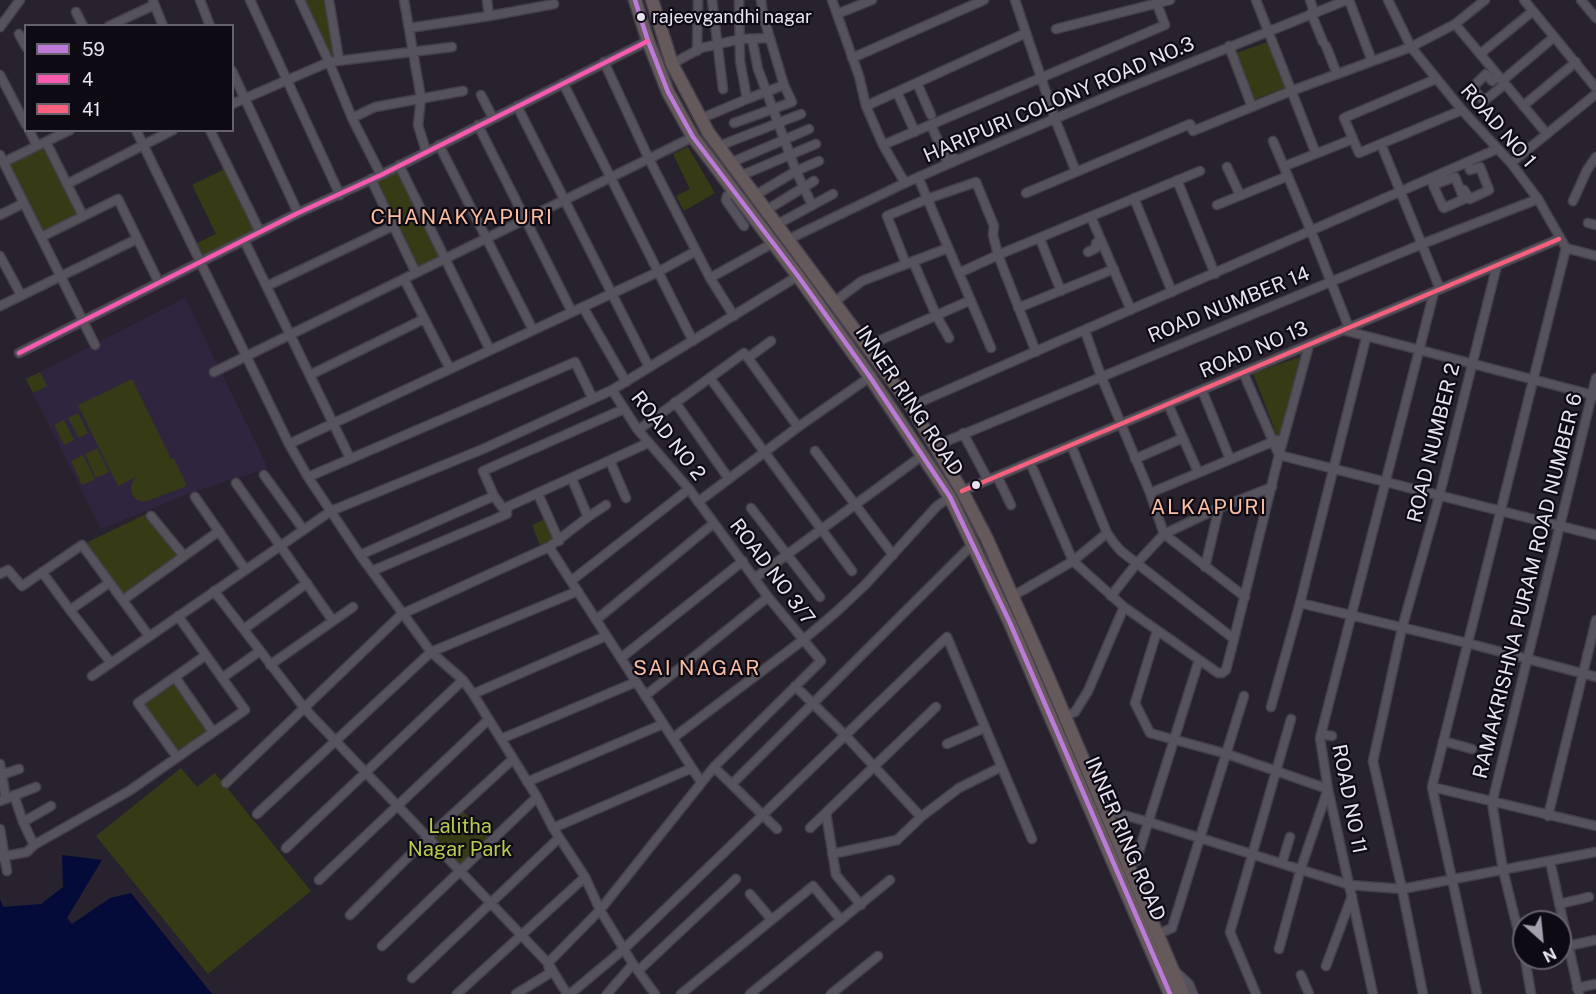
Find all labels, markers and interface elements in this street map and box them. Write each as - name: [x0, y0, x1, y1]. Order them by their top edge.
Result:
- place label: rajeevgandhi nagar: [652, 6, 812, 28]
- marker: rajeevgandhi nagar: [635, 11, 647, 23]
- legend: [24, 24, 234, 132]
- street label: HARIPURI COLONY ROAD NO.3: [920, 32, 1198, 168]
- text: 59: [82, 39, 105, 60]
- text: 4: [82, 69, 93, 90]
- street label: ROAD NO 1: [1455, 79, 1541, 173]
- text: 41: [82, 99, 101, 120]
- district label: CHANAKYAPURI: [371, 205, 553, 231]
- street label: ROAD NUMBER 14: [1145, 262, 1313, 348]
- street label: ROAD NO 13: [1196, 316, 1312, 384]
- street label: INNER RING ROAD: [850, 321, 968, 481]
- street label: ROAD NUMBER 2: [1403, 361, 1465, 525]
- street label: ROAD NO 2: [626, 387, 710, 485]
- street label: RAMAKRISHNA PURAM ROAD NUMBER 6: [1468, 391, 1588, 781]
- unlabelled marker: [970, 479, 982, 491]
- district label: ALKAPURI: [1151, 495, 1267, 521]
- street label: ROAD NO 3/7: [724, 514, 820, 630]
- district label: SAI NAGAR: [633, 656, 761, 682]
- street label: ROAD NO 11: [1327, 742, 1371, 856]
- street label: INNER RING ROAD: [1080, 753, 1170, 925]
- park label: Lalitha Nagar Park: [408, 815, 512, 862]
- north arrow: [1512, 910, 1572, 970]
- text: N: [1540, 943, 1559, 966]

